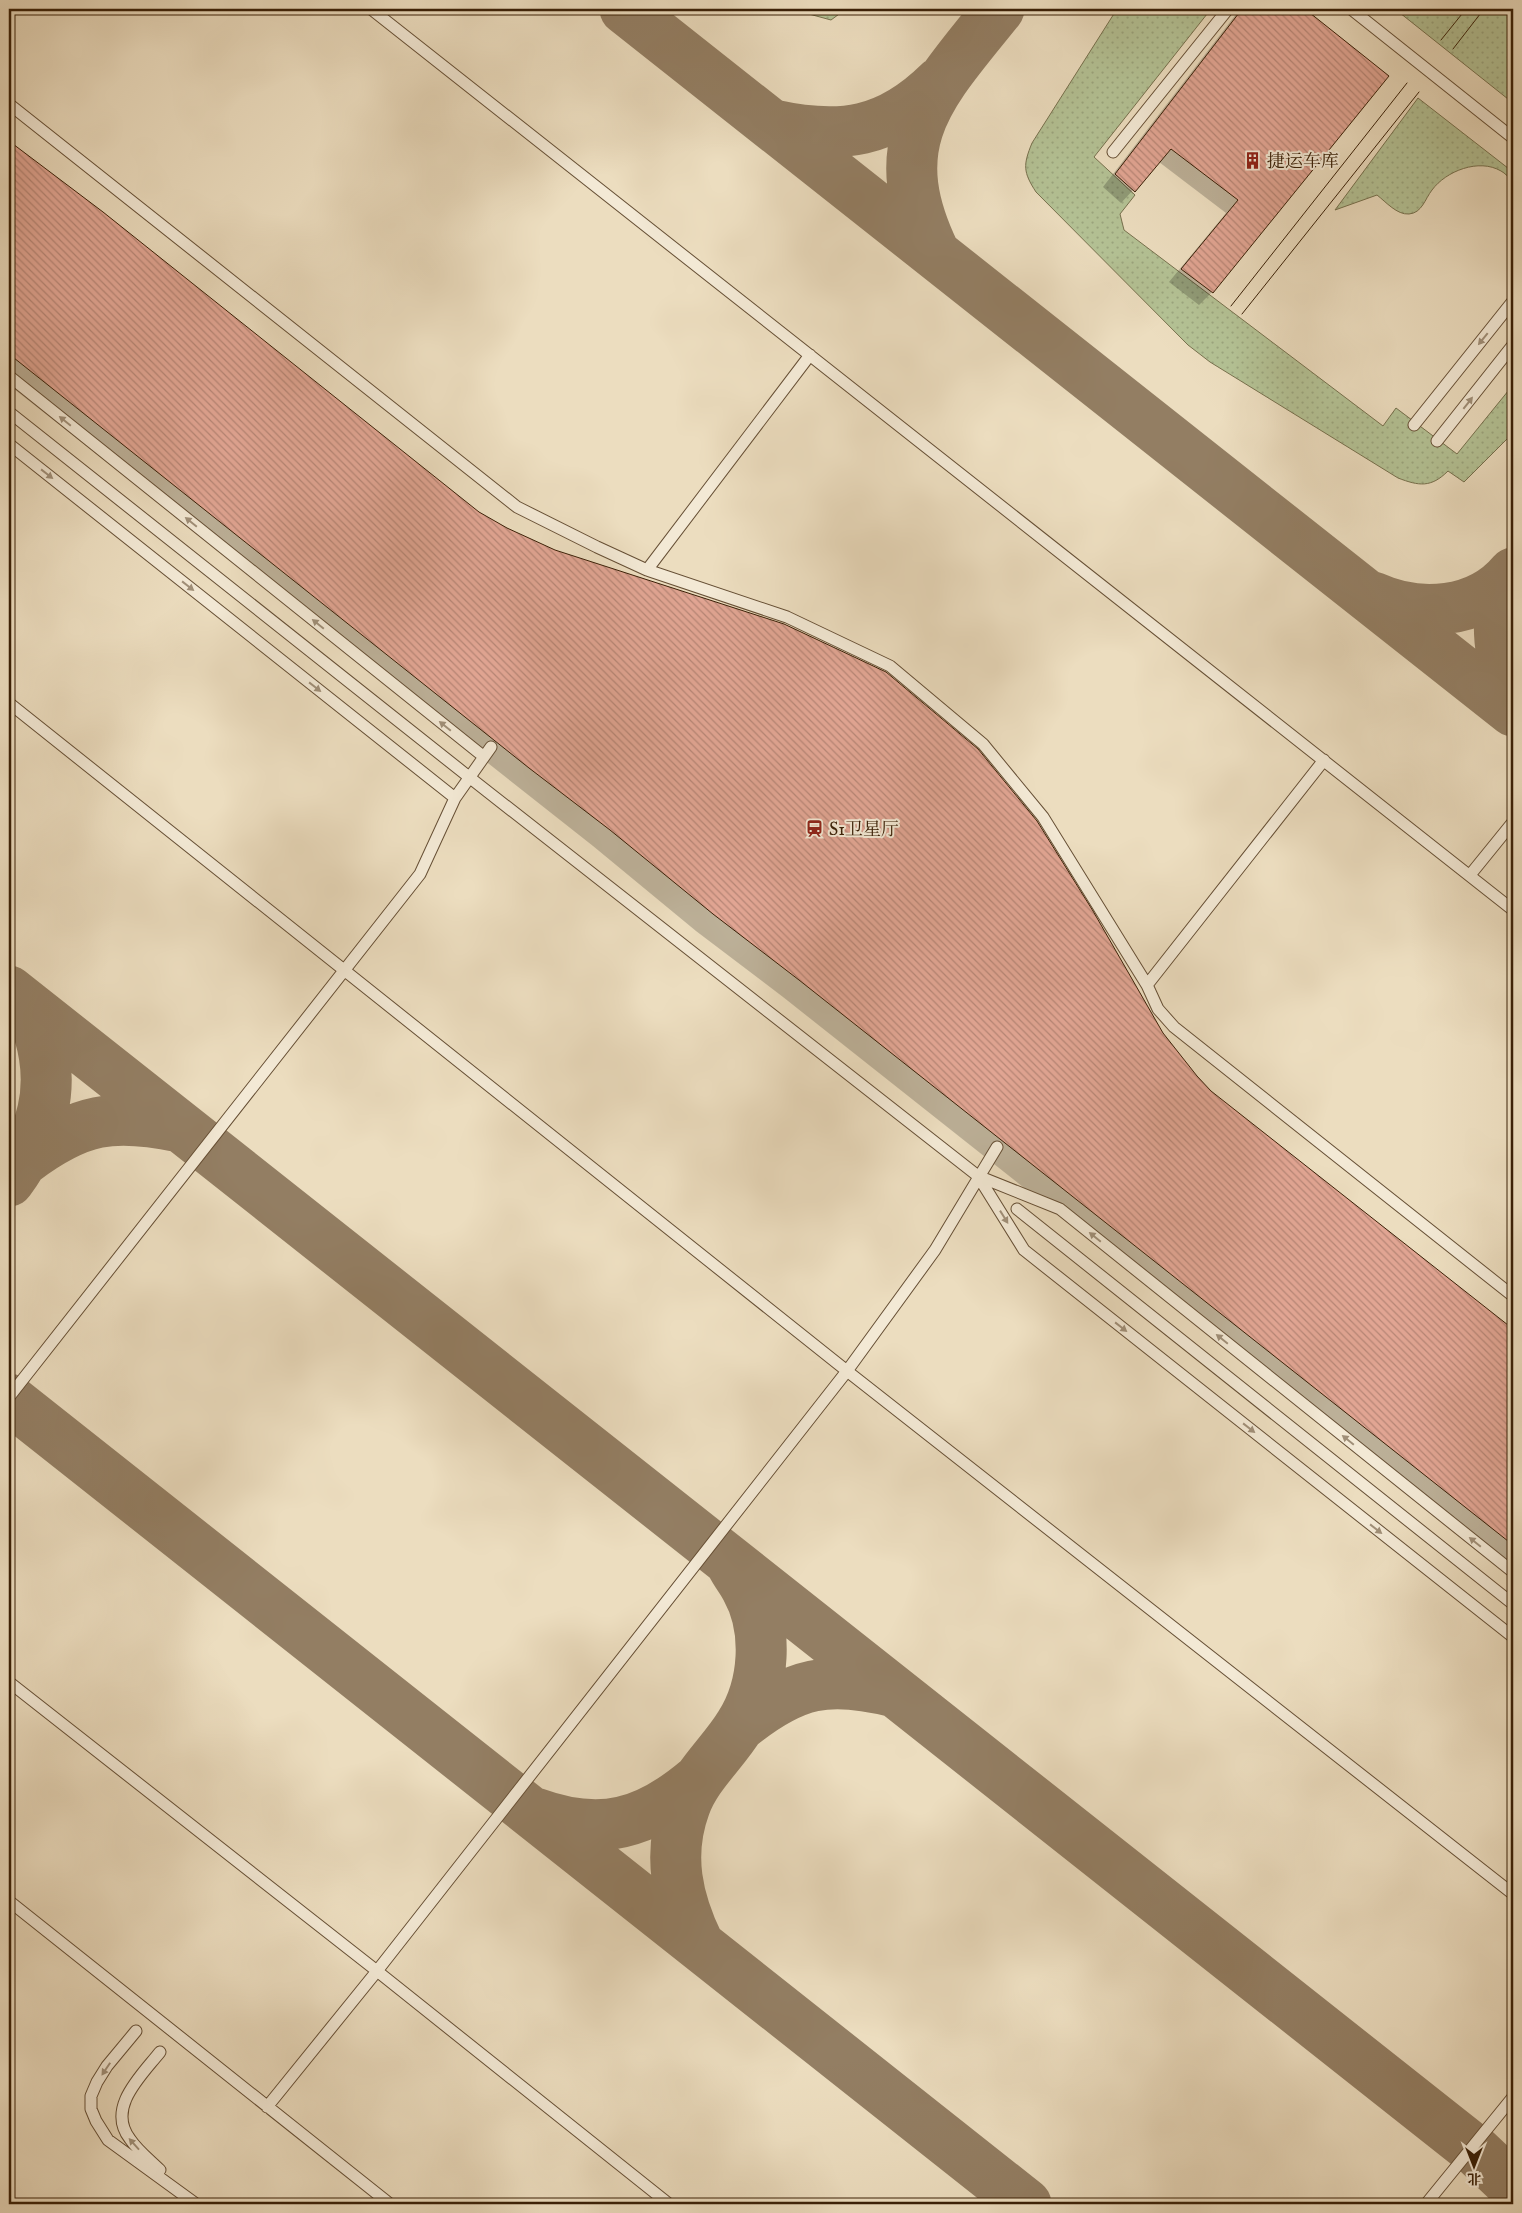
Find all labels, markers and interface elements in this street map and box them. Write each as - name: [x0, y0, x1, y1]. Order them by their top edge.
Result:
- building icon: 捷运车库: [1243, 151, 1263, 171]
- place label: 捷运车库: [1267, 151, 1339, 174]
- one-way arrow: [1477, 332, 1488, 345]
- one-way arrow: [1462, 397, 1473, 410]
- one-way arrow: [58, 415, 71, 426]
- one-way arrow: [40, 469, 53, 480]
- one-way arrow: [185, 517, 198, 528]
- one-way arrow: [181, 581, 194, 592]
- one-way arrow: [312, 619, 325, 630]
- one-way arrow: [308, 682, 321, 693]
- one-way arrow: [439, 720, 452, 731]
- station icon: S1卫星厅: [805, 819, 825, 839]
- place label: S1卫星厅: [829, 819, 899, 842]
- one-way arrow: [999, 1211, 1008, 1224]
- one-way arrow: [1088, 1231, 1101, 1242]
- one-way arrow: [1114, 1322, 1127, 1333]
- one-way arrow: [1215, 1333, 1228, 1344]
- one-way arrow: [1242, 1423, 1255, 1433]
- one-way arrow: [1342, 1435, 1355, 1446]
- one-way arrow: [1369, 1523, 1382, 1534]
- one-way arrow: [1469, 1536, 1482, 1547]
- one-way arrow: [101, 2063, 110, 2076]
- one-way arrow: [128, 2138, 140, 2150]
- north arrow: [1450, 2140, 1500, 2190]
- text: 北: [1467, 2169, 1481, 2187]

